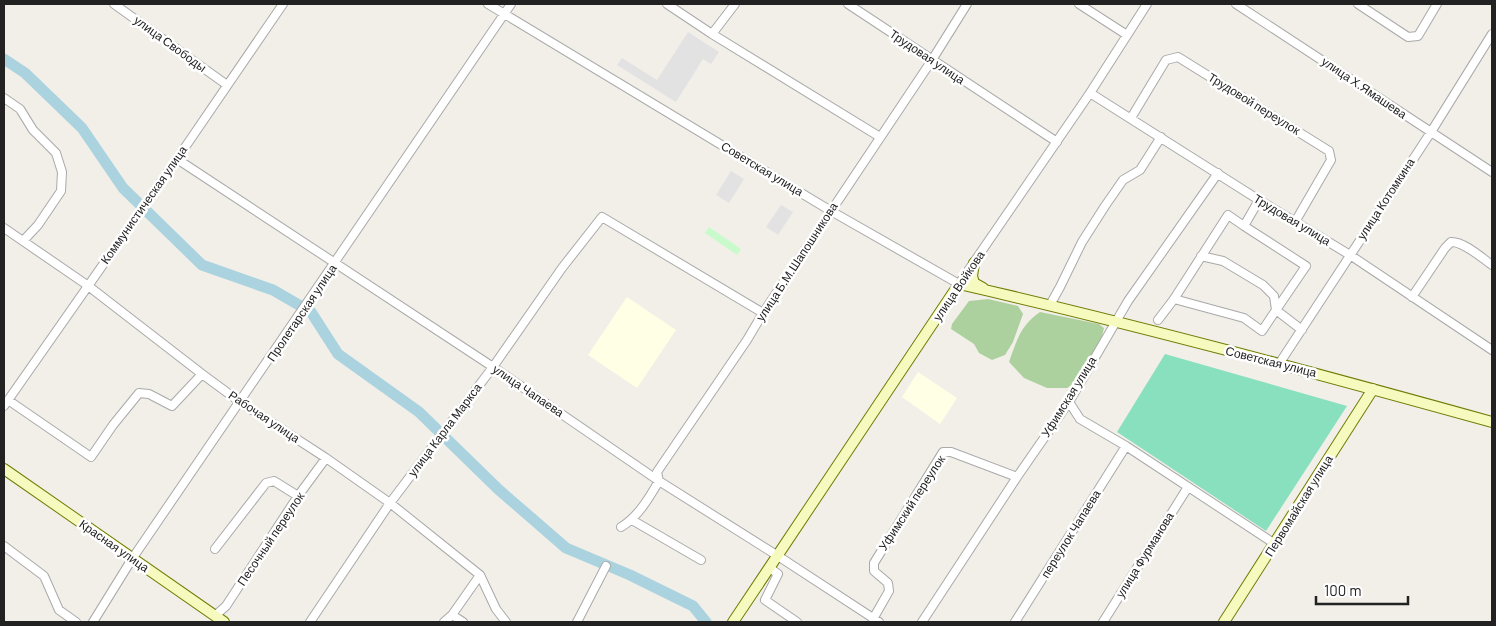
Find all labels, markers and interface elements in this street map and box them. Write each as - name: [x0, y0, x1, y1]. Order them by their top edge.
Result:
- street label: улица Свободы: [131, 12, 209, 75]
- street label: Трудовая улица: [887, 26, 968, 87]
- street label: улица Х.Ямашева: [1319, 54, 1410, 122]
- street label: Трудовой переулок: [1205, 69, 1304, 138]
- street label: Советская улица: [718, 138, 806, 199]
- street label: Коммунистическая улица: [97, 142, 190, 267]
- street label: улица Котомкина: [1354, 155, 1418, 242]
- street label: Трудовая улица: [1251, 191, 1334, 249]
- street label: улица Б.М.Шапошникова: [753, 199, 841, 324]
- street label: улица Войкова: [930, 247, 988, 324]
- street label: Пролетарская улица: [264, 261, 340, 364]
- street label: Советская улица: [1224, 343, 1319, 380]
- street label: Уфимская улица: [1038, 353, 1100, 440]
- street label: улица Чапаева: [490, 361, 567, 420]
- street label: улица Карла Маркса: [405, 380, 485, 479]
- street label: Рабочая улица: [226, 387, 303, 446]
- street label: Уфимский переулок: [875, 452, 948, 553]
- street label: Первомайская улица: [1261, 452, 1336, 559]
- street label: переулок Чапаева: [1037, 487, 1104, 581]
- street label: Песочный переулок: [234, 488, 308, 588]
- street label: улица Фурманова: [1112, 509, 1177, 600]
- street label: Красная улица: [77, 516, 152, 575]
- scale bar: [1316, 574, 1408, 606]
- text: 100 m: [1324, 581, 1362, 599]

